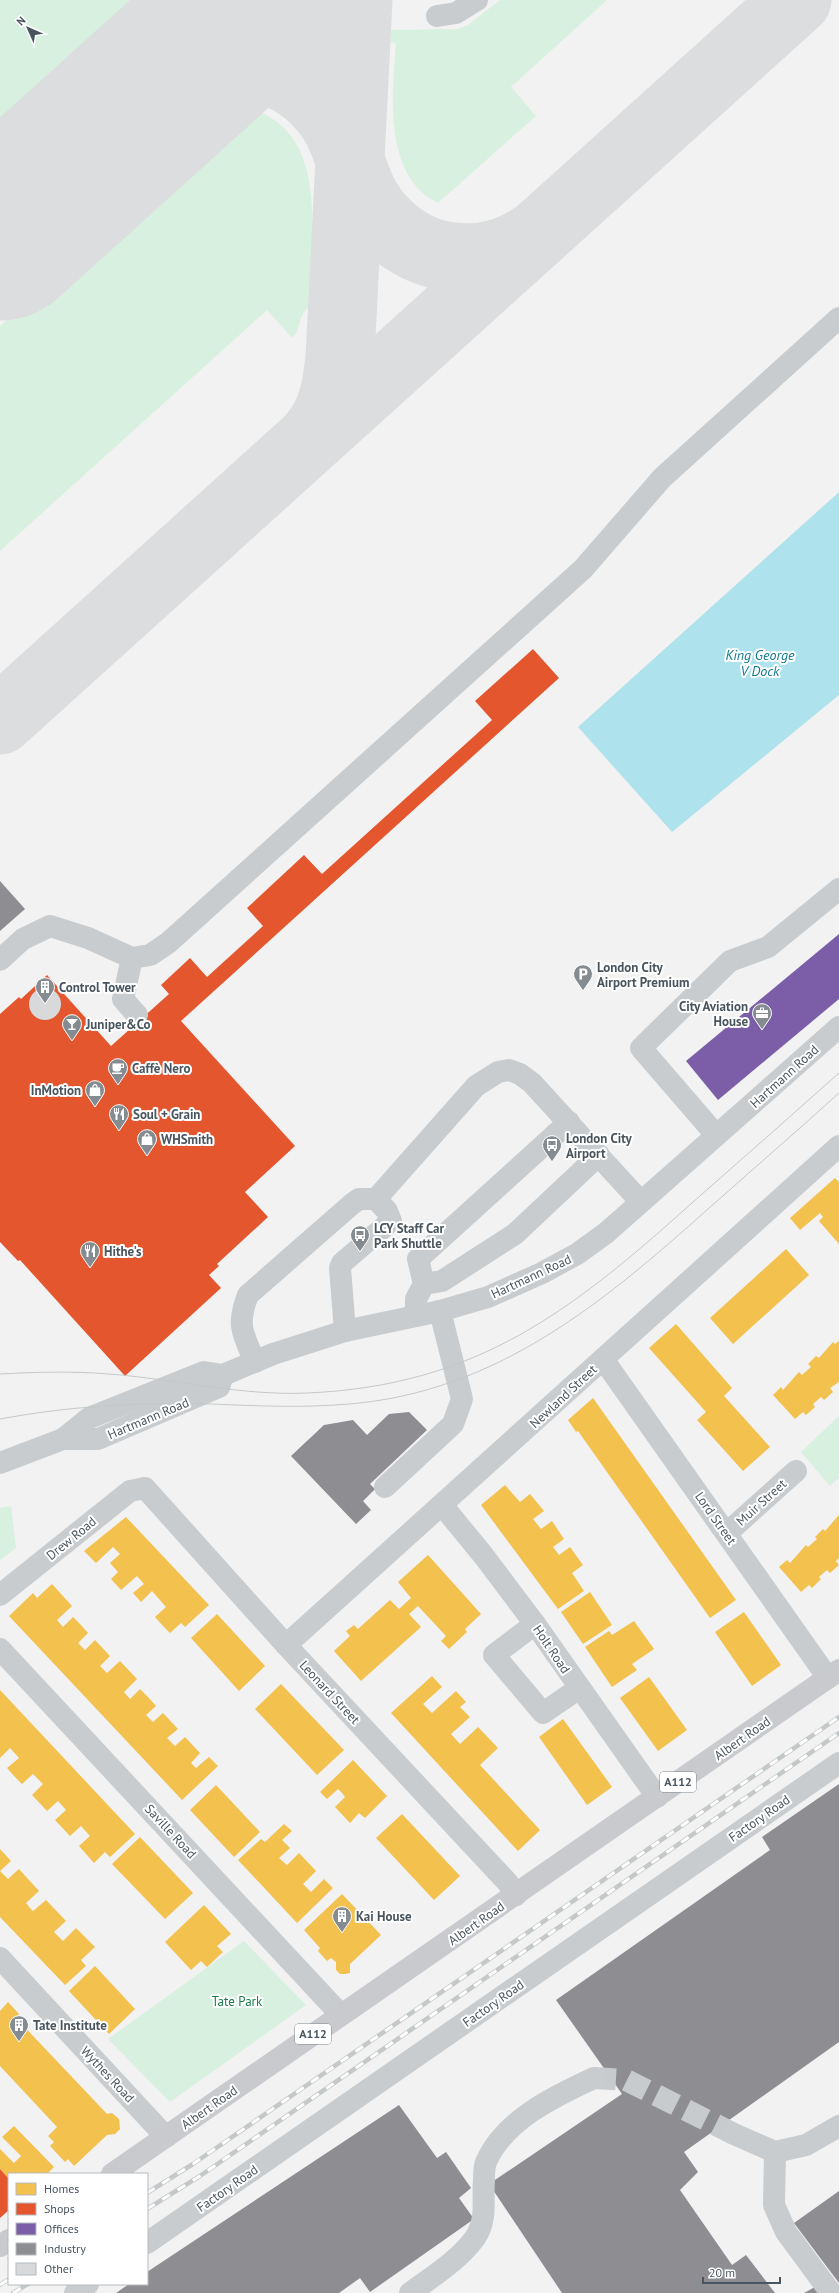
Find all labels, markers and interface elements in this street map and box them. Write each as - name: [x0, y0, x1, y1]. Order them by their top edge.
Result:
- north arrow: [8, 8, 48, 48]
- text: N: [13, 13, 28, 28]
- water label: King George V Dock: [725, 646, 795, 680]
- place label: London City Airport Premium: [597, 959, 689, 991]
- parking icon: London City Airport Premium: [572, 963, 594, 991]
- building icon: Control Tower: [34, 976, 56, 1004]
- place label: Control Tower: [59, 979, 136, 996]
- place label: City Aviation House: [679, 998, 748, 1030]
- office icon: City Aviation House: [751, 1002, 773, 1030]
- bar icon: Juniper&Co: [61, 1013, 83, 1041]
- place label: Juniper&Co: [85, 1016, 150, 1033]
- street label: Hartmann Road: [746, 1041, 822, 1112]
- cafe icon: Caffè Nero: [107, 1057, 129, 1085]
- place label: Caffè Nero: [132, 1060, 190, 1077]
- shop icon: InMotion: [84, 1079, 106, 1107]
- place label: InMotion: [31, 1082, 81, 1099]
- restaurant icon: Soul + Grain: [108, 1103, 130, 1131]
- place label: Soul + Grain: [133, 1106, 200, 1123]
- shop icon: WHSmith: [136, 1128, 158, 1156]
- place label: London City Airport: [566, 1130, 632, 1162]
- place label: WHSmith: [161, 1131, 213, 1148]
- bus stop icon: London City Airport: [541, 1134, 563, 1162]
- place label: LCY Staff Car Park Shuttle: [374, 1220, 445, 1252]
- bus stop icon: LCY Staff Car Park Shuttle: [349, 1224, 371, 1252]
- restaurant icon: Hithe's: [79, 1240, 101, 1268]
- place label: Hithe's: [104, 1243, 142, 1260]
- street label: Hartmann Road: [488, 1250, 574, 1302]
- street label: Newland Street: [526, 1360, 601, 1432]
- street label: Hartmann Road: [105, 1394, 191, 1443]
- street label: Muir Street: [733, 1475, 790, 1529]
- street label: Lord Street: [691, 1488, 740, 1549]
- street label: Drew Road: [43, 1513, 100, 1564]
- street label: Holt Road: [529, 1622, 574, 1677]
- street label: Leonard Street: [296, 1657, 364, 1728]
- street label: Albert Road: [711, 1713, 774, 1764]
- road number: A112: [660, 1772, 696, 1792]
- street label: Factory Road: [725, 1791, 793, 1846]
- street label: Saville Road: [141, 1801, 200, 1862]
- street label: Albert Road: [445, 1898, 508, 1949]
- building icon: Kai House: [331, 1905, 353, 1933]
- place label: Kai House: [356, 1908, 412, 1925]
- street label: Factory Road: [459, 1976, 527, 2031]
- park label: Tate Park: [212, 1993, 263, 2010]
- building icon: Tate Institute: [8, 2014, 30, 2042]
- place label: Tate Institute: [33, 2017, 107, 2034]
- road number: A112: [295, 2024, 331, 2044]
- street label: Wythes Road: [77, 2043, 138, 2106]
- street label: Albert Road: [178, 2082, 241, 2133]
- street label: Factory Road: [193, 2161, 261, 2216]
- legend: [8, 2173, 148, 2285]
- text: Homes: [44, 2181, 79, 2196]
- text: Shops: [44, 2201, 75, 2216]
- text: Offices: [44, 2221, 79, 2236]
- text: Industry: [44, 2241, 86, 2256]
- scale bar: [703, 2259, 780, 2285]
- text: Other: [44, 2261, 73, 2276]
- text: 20 m: [709, 2265, 735, 2280]

